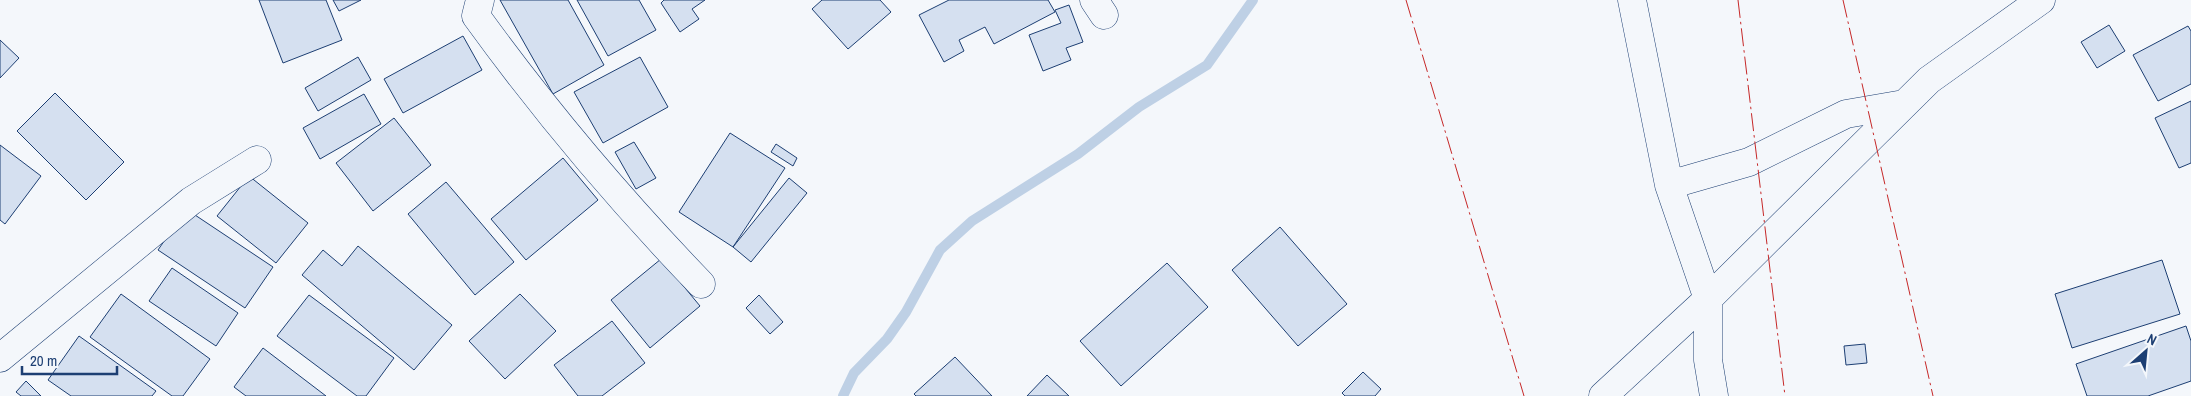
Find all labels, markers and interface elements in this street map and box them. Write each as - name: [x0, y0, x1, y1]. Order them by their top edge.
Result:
- north arrow: [2121, 326, 2171, 376]
- text: N: [2144, 330, 2160, 349]
- scale bar: [22, 344, 118, 376]
- text: 20 m: [30, 350, 57, 371]

